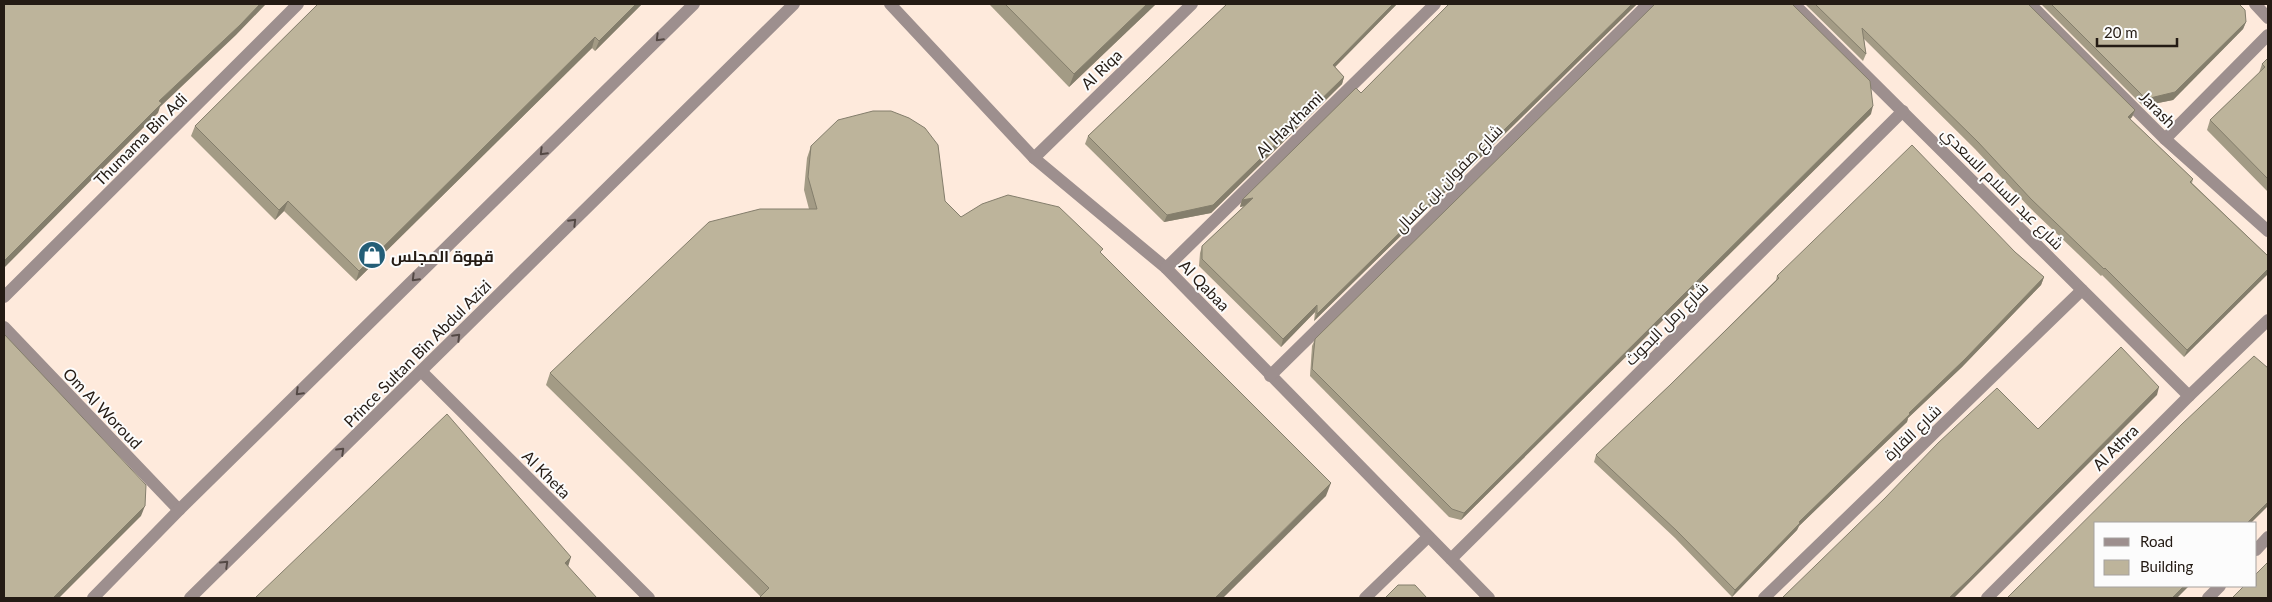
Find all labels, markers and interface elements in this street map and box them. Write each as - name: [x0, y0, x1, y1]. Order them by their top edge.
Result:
- scale bar: [2097, 15, 2177, 47]
- text: 20 m: [2104, 23, 2138, 41]
- one-way arrow: [656, 32, 665, 41]
- street label: Al Riqa: [1077, 45, 1125, 93]
- street label: Al Haythami: [1251, 87, 1327, 161]
- street label: Jarash: [2136, 87, 2180, 131]
- street label: Thumama Bin Adi: [90, 89, 190, 189]
- street label: شارع صفوان بن عسال: [1390, 120, 1508, 238]
- street label: شارع عبد السلام السعدي: [1934, 123, 2068, 257]
- one-way arrow: [540, 146, 549, 155]
- one-way arrow: [567, 219, 576, 228]
- shop icon: قهوة المجلس: [357, 240, 387, 270]
- place label: قهوة المجلس: [391, 246, 494, 266]
- street label: Al Qabaa: [1176, 255, 1234, 315]
- one-way arrow: [412, 272, 421, 281]
- street label: Prince Sultan Bin Abdul Azizi: [339, 275, 495, 431]
- street label: شارع رمل البحوث: [1620, 277, 1714, 371]
- one-way arrow: [452, 333, 461, 342]
- street label: Om Al Woroud: [60, 364, 146, 452]
- one-way arrow: [296, 386, 305, 395]
- street label: شارع القارة: [1879, 400, 1947, 466]
- street label: Al Athra: [2088, 420, 2142, 474]
- street label: Al Kheta: [519, 446, 575, 502]
- one-way arrow: [336, 447, 345, 456]
- legend: [2094, 522, 2257, 587]
- text: Road: [2140, 532, 2173, 550]
- text: Building: [2140, 557, 2193, 575]
- one-way arrow: [220, 561, 229, 570]

